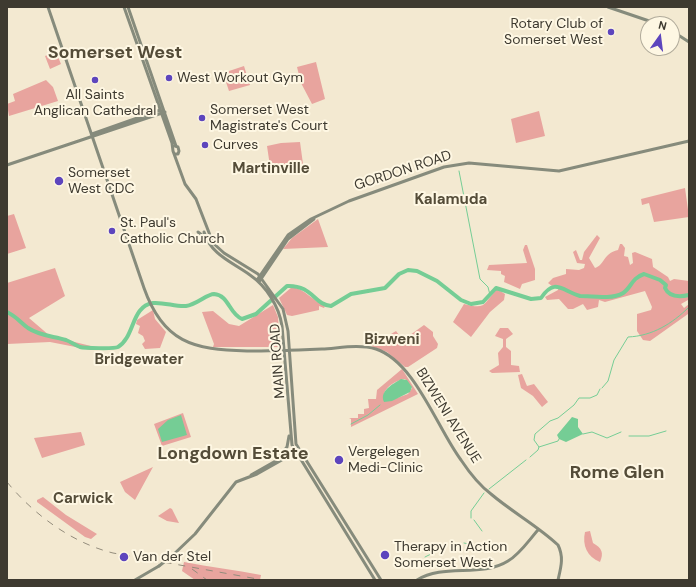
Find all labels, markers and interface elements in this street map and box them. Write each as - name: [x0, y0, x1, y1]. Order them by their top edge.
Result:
- place label: Rotary Club of Somerset West: [504, 16, 603, 48]
- north arrow: [640, 16, 680, 56]
- text: N: [657, 18, 668, 33]
- marker: Rotary Club of Somerset West: [606, 27, 616, 37]
- district label: Somerset West: [48, 42, 182, 64]
- place label: West Workout Gym: [177, 70, 303, 86]
- marker: West Workout Gym: [164, 73, 174, 83]
- marker: All Saints Anglican Cathedral: [90, 75, 100, 85]
- place label: All Saints Anglican Cathedral: [34, 87, 156, 120]
- place label: Somerset West Magistrate's Court: [210, 102, 328, 134]
- marker: Somerset West Magistrate's Court: [197, 113, 207, 123]
- place label: Curves: [213, 137, 258, 153]
- marker: Curves: [200, 140, 210, 150]
- street label: GORDON ROAD: [352, 147, 454, 195]
- district label: Martinville: [232, 160, 310, 178]
- place label: Somerset West CDC: [68, 165, 134, 198]
- marker: Somerset West CDC: [53, 175, 65, 187]
- district label: Kalamuda: [415, 191, 487, 209]
- place label: St. Paul's Catholic Church: [120, 215, 225, 248]
- marker: St. Paul's Catholic Church: [107, 226, 117, 236]
- street label: MAIN ROAD: [267, 323, 289, 399]
- district label: Bizweni: [364, 331, 420, 349]
- district label: Bridgewater: [94, 351, 184, 369]
- street label: BIZWENI AVENUE: [412, 365, 484, 467]
- district label: Longdown Estate: [157, 443, 309, 465]
- place label: Vergelegen Medi-Clinic: [348, 444, 423, 476]
- marker: Vergelegen Medi-Clinic: [333, 454, 345, 466]
- district label: Rome Glen: [570, 462, 664, 484]
- district label: Carwick: [53, 490, 113, 508]
- place label: Therapy in Action Somerset West: [394, 539, 507, 572]
- place label: Van der Stel: [133, 549, 211, 565]
- marker: Therapy in Action Somerset West: [379, 549, 391, 561]
- marker: Van der Stel: [118, 551, 130, 563]

